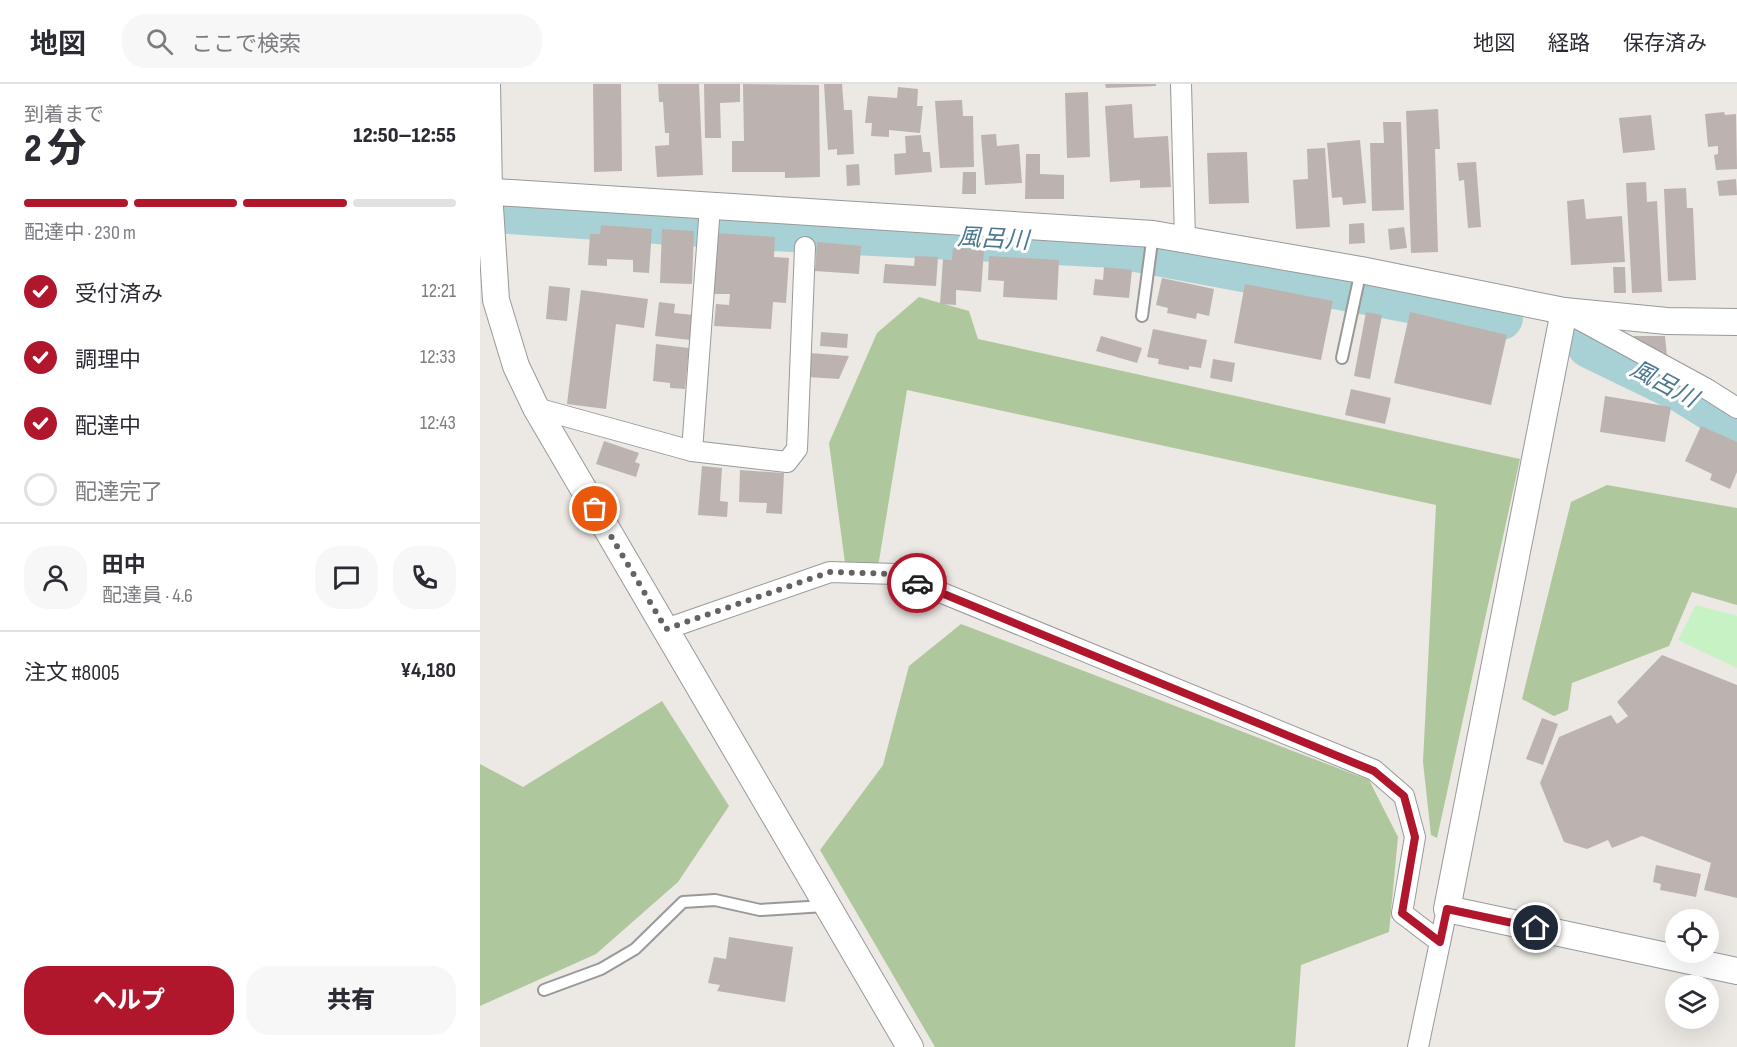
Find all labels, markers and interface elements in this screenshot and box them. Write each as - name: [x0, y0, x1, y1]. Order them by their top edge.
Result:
- search box: [122, 14, 542, 68]
- icon: search: [143, 25, 176, 58]
- text: 地図: [30, 28, 86, 61]
- text: ここで検索: [191, 31, 301, 58]
- text: 地図: [1473, 31, 1515, 56]
- text: 経路: [1548, 31, 1590, 56]
- text: 保存済み: [1623, 31, 1707, 56]
- text: 到着まで: [24, 103, 104, 127]
- text: 12:50–12:55: [353, 122, 456, 149]
- text: 2 分: [24, 126, 87, 173]
- text: 配達中 · 230 m: [24, 221, 136, 245]
- water label: 風呂川: [956, 223, 1033, 256]
- icon: check: [24, 275, 57, 308]
- text: 12:21: [421, 279, 456, 303]
- text: 受付済み: [75, 281, 163, 308]
- icon: check: [24, 341, 57, 374]
- text: 12:33: [420, 345, 456, 369]
- text: 調理中: [75, 347, 141, 374]
- water label: 風呂川: [1625, 354, 1705, 415]
- icon: check: [24, 407, 57, 440]
- text: 12:43: [420, 411, 456, 435]
- text: 配達中: [75, 413, 141, 440]
- text: 配達完了: [75, 479, 163, 506]
- pin: [569, 483, 620, 534]
- icon: bag: [578, 492, 611, 525]
- button: person: [24, 546, 87, 609]
- button: chat: [315, 546, 378, 609]
- button: phone: [393, 546, 456, 609]
- text: 田中: [102, 552, 146, 579]
- courier: [887, 553, 947, 613]
- icon: car: [901, 567, 934, 600]
- text: 配達員 · 4.6: [102, 584, 193, 608]
- text: ¥4,180: [400, 657, 456, 684]
- text: 注文 #8005: [24, 660, 120, 687]
- pin: [1510, 902, 1561, 953]
- map controls: [1665, 909, 1719, 1029]
- button: locate: [1665, 909, 1719, 963]
- icon: home: [1519, 911, 1552, 944]
- button: ヘルプ: [24, 966, 234, 1035]
- button: 共有: [246, 966, 456, 1035]
- button: layers: [1665, 975, 1719, 1029]

